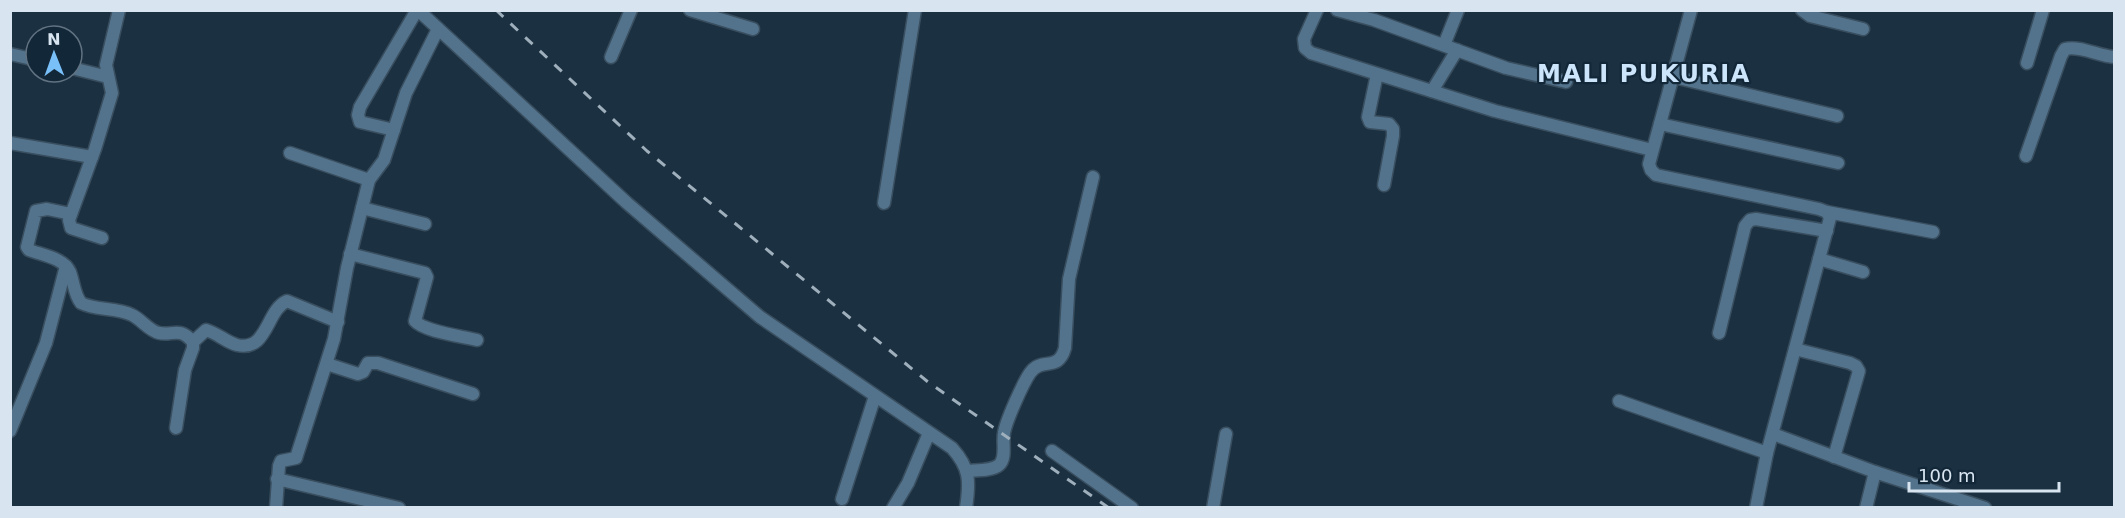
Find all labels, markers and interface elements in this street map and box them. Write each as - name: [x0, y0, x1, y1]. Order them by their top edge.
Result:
- north arrow: [24, 24, 84, 84]
- text: N: [47, 30, 61, 49]
- district label: MALI PUKURIA: [1537, 60, 1751, 88]
- scale bar: [1909, 455, 2059, 493]
- text: 100 m: [1918, 465, 1976, 486]

